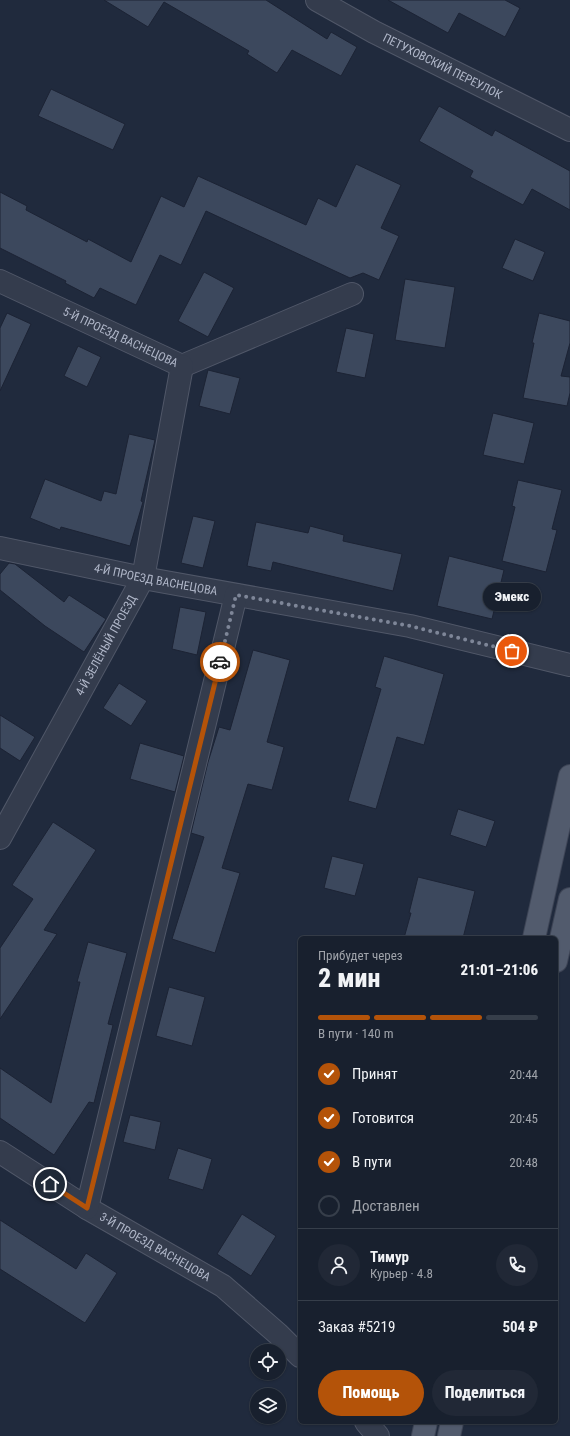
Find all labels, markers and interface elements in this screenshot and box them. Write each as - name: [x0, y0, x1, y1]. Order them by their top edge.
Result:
- street label: ПЕТУХОВСКИЙ ПЕРЕУЛОК: [381, 31, 505, 102]
- street label: 5-Й ПРОЕЗД ВАСНЕЦОВА: [61, 304, 180, 370]
- street label: 4-Й ПРОЕЗД ВАСНЕЦОВА: [93, 561, 219, 598]
- callout: Эмекс: [483, 583, 541, 611]
- text: Эмекс: [495, 589, 529, 604]
- street label: 4-Й ЗЕЛЁНЫЙ ПРОЕЗД: [73, 592, 139, 698]
- pin: [495, 634, 529, 668]
- icon: bag: [501, 640, 523, 662]
- courier: [200, 642, 240, 682]
- icon: car: [209, 651, 231, 673]
- text: Прибудет через: [318, 948, 403, 963]
- text: 21:01–21:06: [460, 961, 538, 979]
- text: 2 мин: [318, 963, 380, 993]
- text: В пути · 140 m: [318, 1026, 393, 1041]
- icon: check: [318, 1063, 340, 1085]
- text: Принят: [352, 1065, 398, 1083]
- text: 20:44: [509, 1067, 538, 1082]
- icon: check: [318, 1107, 340, 1129]
- text: Готовится: [352, 1109, 414, 1127]
- text: 20:45: [509, 1111, 538, 1126]
- icon: check: [318, 1151, 340, 1173]
- text: В пути: [352, 1153, 392, 1171]
- text: 20:48: [509, 1155, 538, 1170]
- pin: [33, 1167, 67, 1201]
- icon: home: [39, 1173, 61, 1195]
- text: Доставлен: [352, 1197, 420, 1215]
- street label: 3-Й ПРОЕЗД ВАСНЕЦОВА: [97, 1210, 213, 1284]
- button: person: [318, 1244, 360, 1286]
- button: phone: [496, 1244, 538, 1286]
- text: Тимур: [370, 1248, 409, 1266]
- text: Курьер · 4.8: [370, 1266, 433, 1281]
- text: Заказ #5219: [318, 1318, 395, 1336]
- text: 504 ₽: [502, 1318, 538, 1336]
- map controls: [250, 1344, 286, 1424]
- button: locate: [250, 1344, 286, 1380]
- button: Помощь: [318, 1370, 424, 1416]
- button: Поделиться: [432, 1370, 538, 1416]
- button: layers: [250, 1388, 286, 1424]

